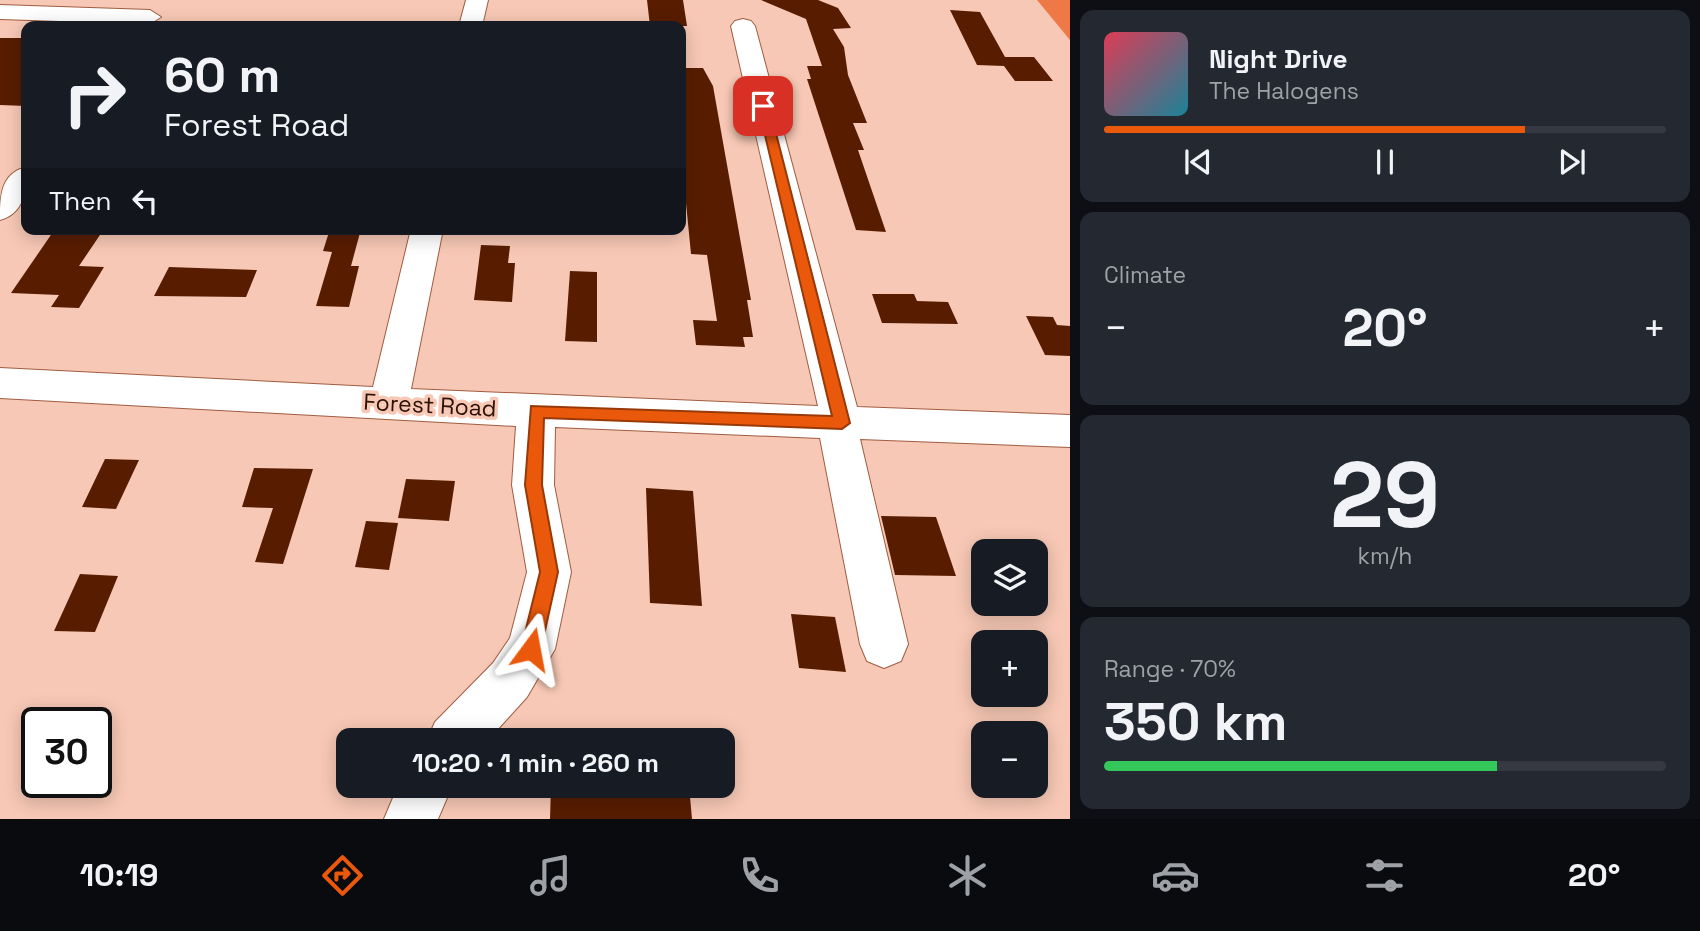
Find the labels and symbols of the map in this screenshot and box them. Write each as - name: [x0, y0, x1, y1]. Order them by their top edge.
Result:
- pin: [733, 76, 793, 136]
- street label: Forest Road: [363, 387, 497, 423]
- position arrow: [494, 612, 568, 686]
- speed limit sign: 30: [21, 707, 112, 798]

